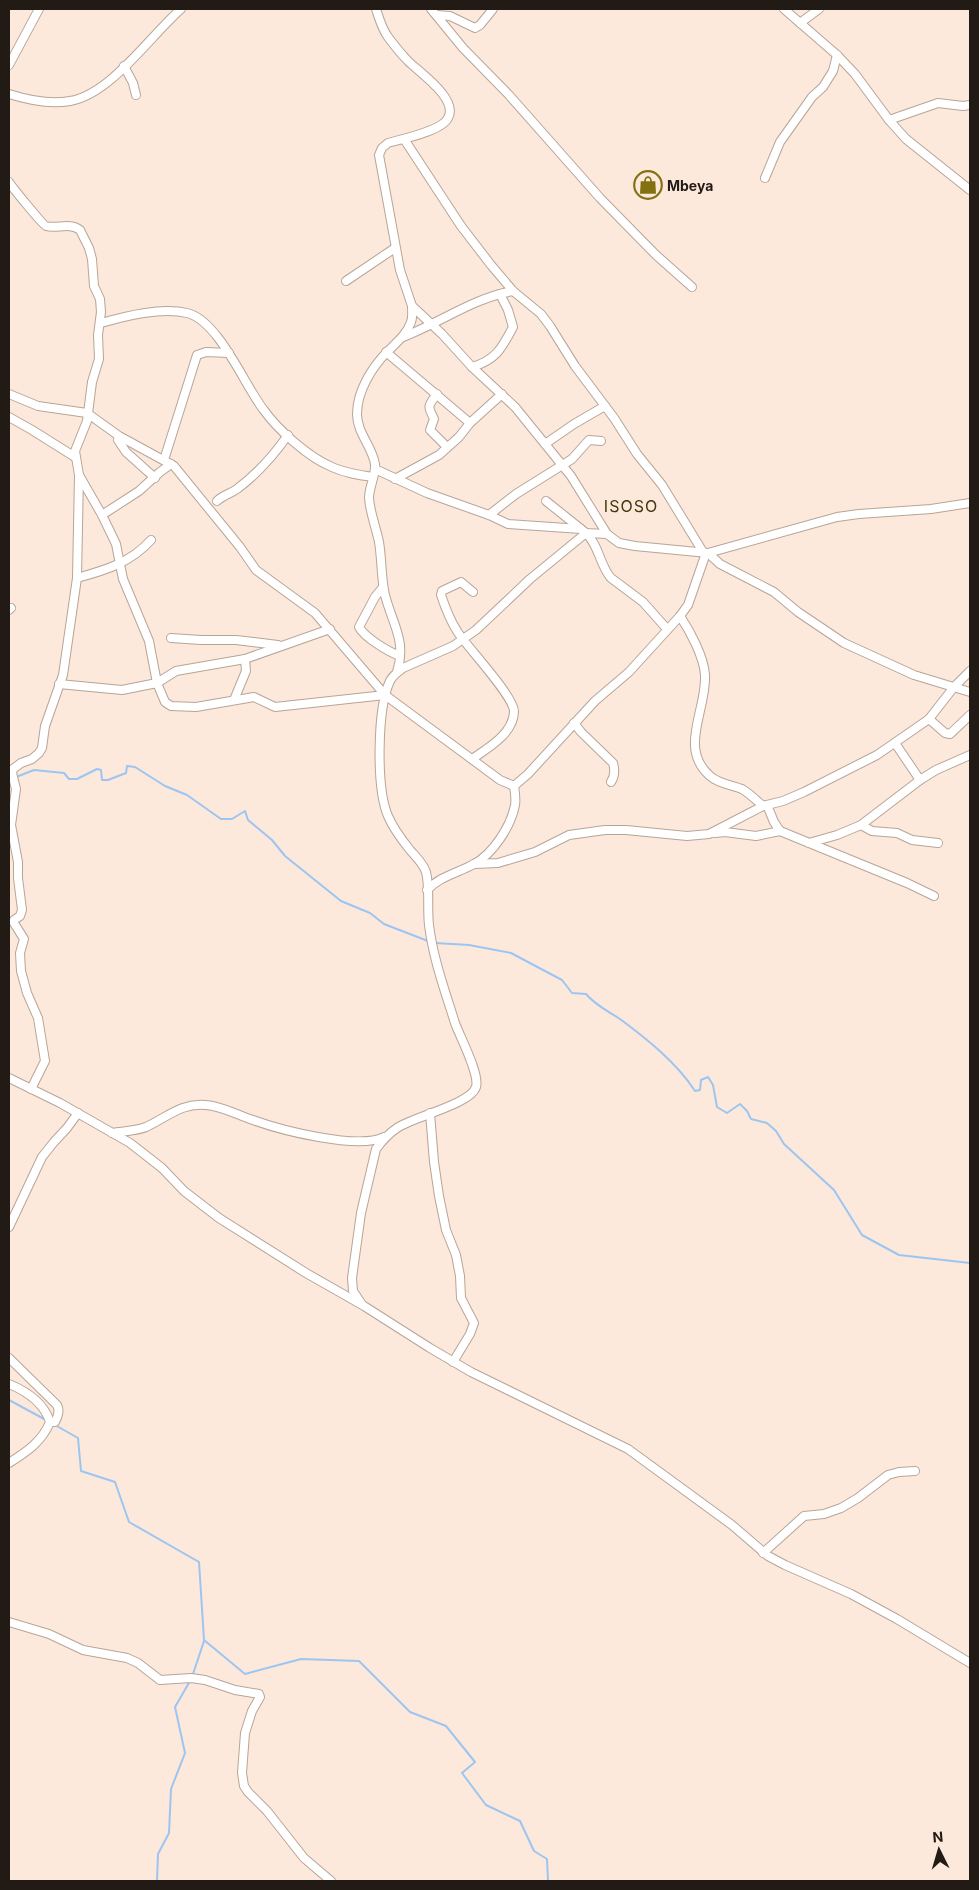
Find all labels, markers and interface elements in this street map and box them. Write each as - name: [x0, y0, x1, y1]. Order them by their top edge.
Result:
- shop icon: Mbeya: [633, 170, 663, 200]
- place label: Mbeya: [667, 177, 713, 194]
- district label: ISOSO: [604, 496, 658, 516]
- north arrow: [914, 1825, 964, 1875]
- text: N: [932, 1828, 944, 1845]

